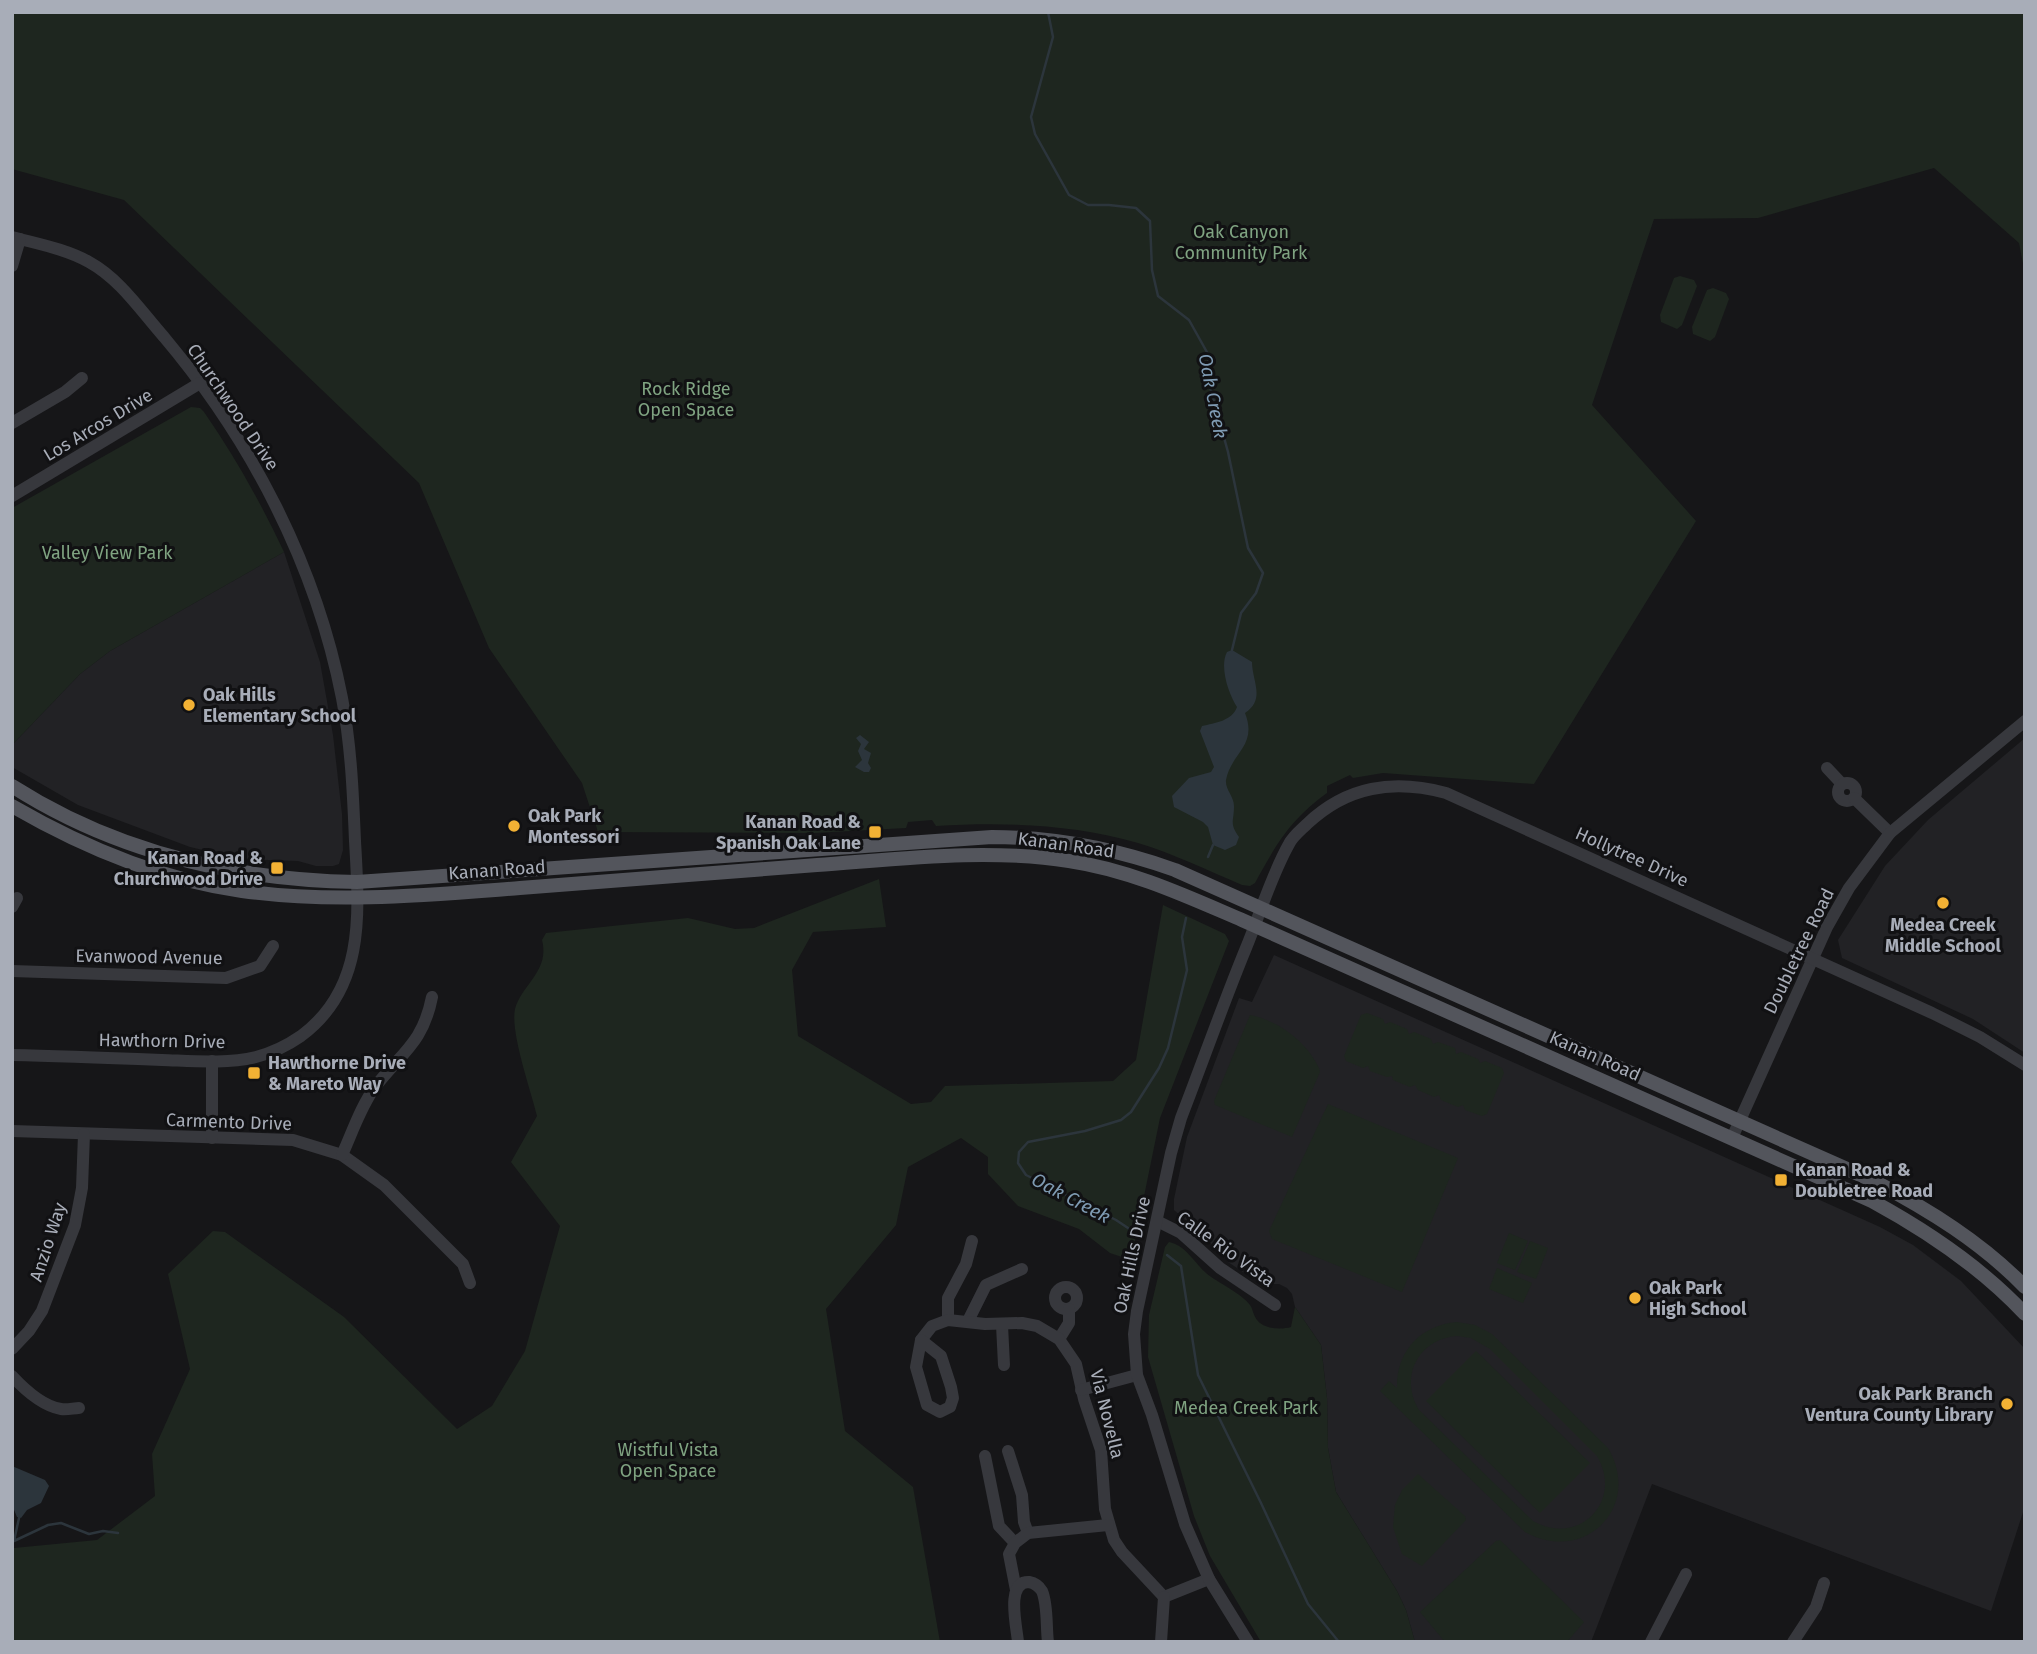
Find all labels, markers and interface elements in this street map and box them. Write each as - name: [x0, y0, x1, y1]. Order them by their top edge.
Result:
- park label: Oak Canyon Community Park: [1175, 221, 1308, 264]
- street label: Churchwood Drive: [182, 339, 284, 475]
- water label: Oak Creek: [1194, 352, 1232, 440]
- park label: Rock Ridge Open Space: [638, 378, 734, 421]
- street label: Los Arcos Drive: [40, 384, 156, 466]
- park label: Valley View Park: [42, 542, 173, 564]
- place label: Oak Hills Elementary School: [203, 684, 357, 727]
- marker: Oak Hills Elementary School: [181, 697, 197, 713]
- place label: Oak Park Montessori: [528, 805, 620, 848]
- place label: Kanan Road & Spanish Oak Lane: [716, 811, 861, 854]
- marker: Oak Park Montessori: [506, 818, 522, 834]
- street label: Hollytree Drive: [1572, 822, 1692, 892]
- marker: Kanan Road & Spanish Oak Lane: [867, 824, 883, 840]
- street label: Kanan Road: [1016, 827, 1116, 863]
- place label: Kanan Road & Churchwood Drive: [114, 847, 263, 890]
- street label: Kanan Road: [448, 856, 546, 884]
- marker: Kanan Road & Churchwood Drive: [269, 860, 285, 876]
- street label: Doubletree Road: [1759, 885, 1839, 1017]
- marker: Medea Creek Middle School: [1935, 895, 1951, 911]
- place label: Medea Creek Middle School: [1885, 914, 2002, 957]
- street label: Evanwood Avenue: [75, 945, 223, 969]
- street label: Kanan Road: [1546, 1026, 1644, 1086]
- street label: Hawthorn Drive: [98, 1029, 226, 1053]
- place label: Hawthorne Drive & Mareto Way: [268, 1052, 406, 1095]
- marker: Hawthorne Drive & Mareto Way: [246, 1065, 262, 1081]
- street label: Carmento Drive: [166, 1109, 292, 1135]
- place label: Kanan Road & Doubletree Road: [1795, 1159, 1933, 1202]
- water label: Oak Creek: [1028, 1168, 1114, 1228]
- marker: Kanan Road & Doubletree Road: [1773, 1172, 1789, 1188]
- street label: Oak Hills Drive: [1109, 1194, 1155, 1316]
- street label: Anzio Way: [25, 1200, 71, 1284]
- street label: Calle Rio Vista: [1173, 1206, 1279, 1292]
- place label: Oak Park High School: [1649, 1277, 1747, 1320]
- marker: Oak Park High School: [1627, 1290, 1643, 1306]
- street label: Via Novella: [1085, 1367, 1129, 1461]
- place label: Oak Park Branch Ventura County Library: [1804, 1383, 1994, 1426]
- marker: Oak Park Branch Ventura County Library: [1999, 1396, 2015, 1412]
- park label: Medea Creek Park: [1174, 1397, 1319, 1419]
- park label: Wistful Vista Open Space: [617, 1439, 719, 1482]

